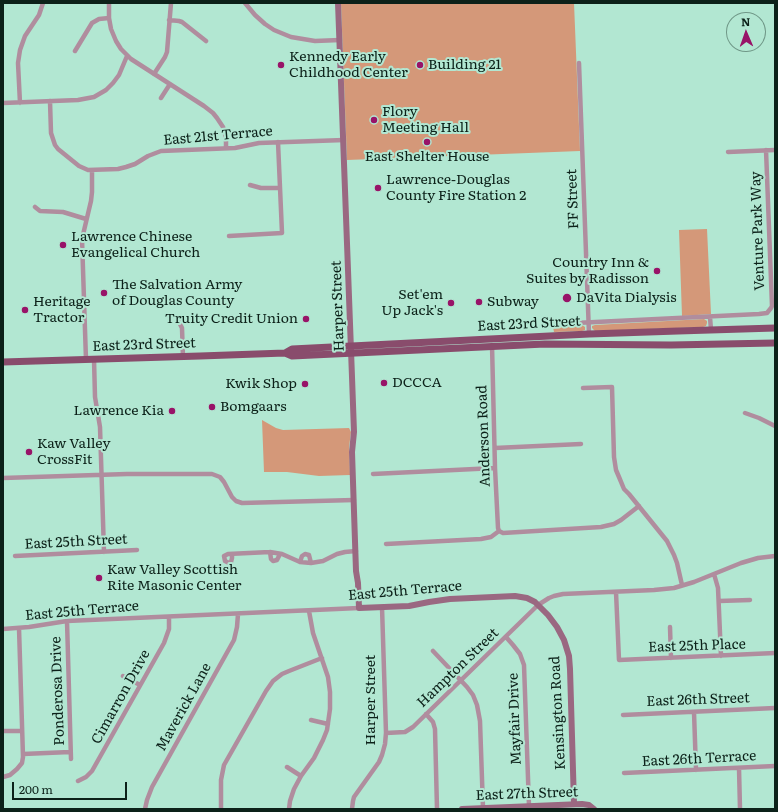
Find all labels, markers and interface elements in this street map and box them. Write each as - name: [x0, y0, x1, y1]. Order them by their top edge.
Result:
- north arrow: [726, 12, 766, 52]
- text: N: [741, 13, 751, 29]
- place label: Kennedy Early Childhood Center: [289, 49, 408, 82]
- place label: Building 21: [428, 57, 501, 73]
- marker: Kennedy Early Childhood Center: [276, 60, 286, 70]
- marker: Building 21: [415, 60, 425, 70]
- place label: Flory Meeting Hall: [382, 104, 469, 136]
- marker: Flory Meeting Hall: [369, 115, 379, 125]
- street label: East 21st Terrace: [163, 123, 273, 149]
- marker: East Shelter House: [422, 137, 432, 147]
- place label: East Shelter House: [365, 149, 489, 165]
- street label: FF Street: [564, 169, 582, 229]
- street label: Venture Park Way: [748, 171, 768, 291]
- place label: Lawrence-Douglas County Fire Station 2: [386, 172, 526, 204]
- marker: Lawrence-Douglas County Fire Station 2: [373, 183, 383, 193]
- place label: Lawrence Chinese Evangelical Church: [71, 229, 200, 262]
- marker: Lawrence Chinese Evangelical Church: [58, 240, 68, 250]
- place label: Country Inn & Suites by Radisson: [526, 255, 649, 288]
- street label: Harper Street: [328, 260, 348, 352]
- marker: Country Inn & Suites by Radisson: [652, 266, 662, 276]
- place label: The Salvation Army of Douglas County: [112, 277, 242, 310]
- place label: Set'em Up Jack's: [381, 287, 443, 320]
- marker: The Salvation Army of Douglas County: [99, 288, 109, 298]
- place label: DaVita Dialysis: [576, 290, 677, 306]
- marker: DaVita Dialysis: [561, 292, 573, 304]
- place label: Heritage Tractor: [33, 294, 90, 326]
- place label: Subway: [487, 294, 539, 310]
- marker: Subway: [474, 297, 484, 307]
- marker: Set'em Up Jack's: [446, 298, 456, 308]
- marker: Heritage Tractor: [20, 305, 30, 315]
- place label: Truity Credit Union: [165, 311, 298, 327]
- street label: East 23rd Street: [477, 313, 581, 335]
- marker: Truity Credit Union: [301, 314, 311, 324]
- street label: East 23rd Street: [92, 335, 196, 355]
- place label: DCCCA: [392, 375, 442, 391]
- place label: Kwik Shop: [225, 376, 297, 392]
- marker: DCCCA: [379, 378, 389, 388]
- marker: Kwik Shop: [300, 379, 310, 389]
- street label: Anderson Road: [474, 385, 494, 487]
- place label: Bomgaars: [220, 399, 286, 415]
- marker: Bomgaars: [207, 402, 217, 412]
- place label: Lawrence Kia: [73, 403, 164, 419]
- marker: Lawrence Kia: [167, 406, 177, 416]
- place label: Kaw Valley CrossFit: [37, 436, 110, 468]
- marker: Kaw Valley CrossFit: [24, 447, 34, 457]
- street label: East 25th Street: [24, 531, 128, 553]
- place label: Kaw Valley Scottish Rite Masonic Center: [107, 562, 241, 594]
- marker: Kaw Valley Scottish Rite Masonic Center: [94, 573, 104, 583]
- street label: East 25th Terrace: [347, 578, 463, 604]
- street label: East 25th Terrace: [24, 598, 140, 624]
- street label: Hampton Street: [414, 625, 502, 711]
- street label: Ponderosa Drive: [48, 636, 68, 746]
- street label: East 25th Place: [648, 636, 746, 656]
- street label: Cimarron Drive: [88, 647, 154, 747]
- street label: Harper Street: [363, 654, 379, 746]
- street label: Kensington Road: [547, 655, 569, 771]
- street label: Maverick Lane: [153, 660, 215, 754]
- street label: Mayfair Drive: [505, 673, 525, 765]
- street label: East 26th Street: [646, 690, 750, 710]
- street label: East 26th Terrace: [641, 748, 757, 770]
- scale bar: [14, 774, 129, 800]
- text: 200 m: [19, 780, 53, 798]
- street label: East 27th Street: [475, 784, 579, 804]

